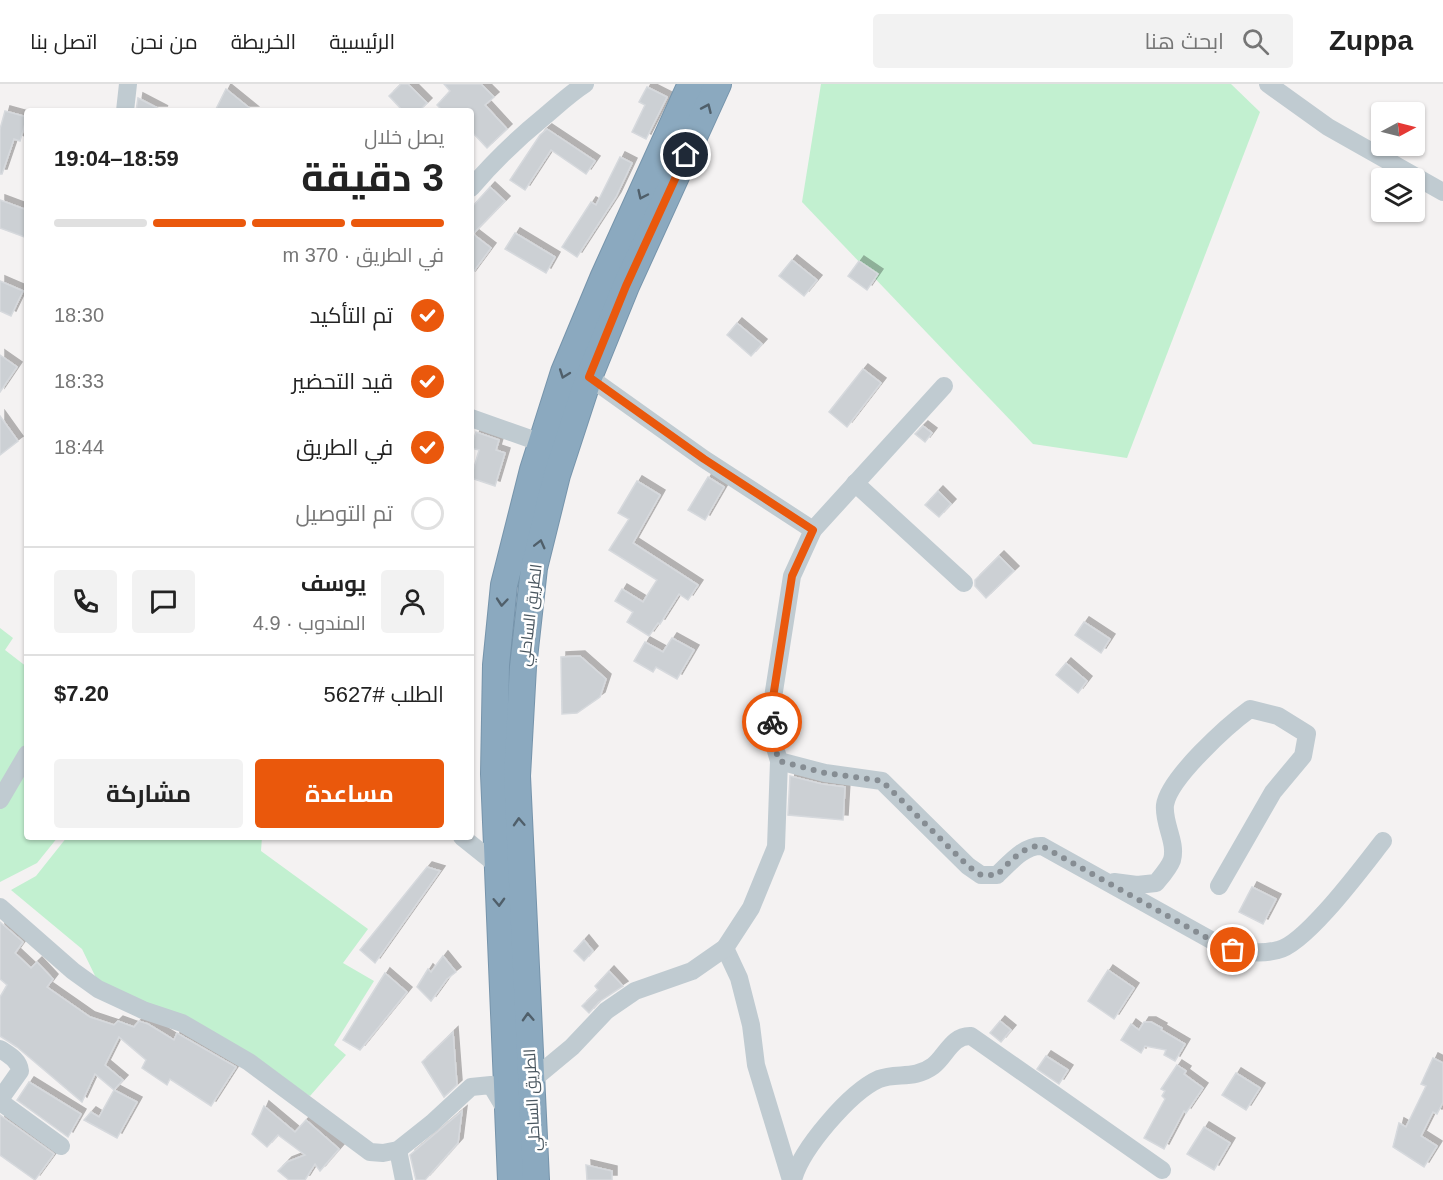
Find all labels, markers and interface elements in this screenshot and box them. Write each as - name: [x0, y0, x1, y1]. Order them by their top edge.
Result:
- search box: [873, 14, 1293, 68]
- icon: search: [1239, 25, 1272, 58]
- text: Zuppa: [1329, 25, 1413, 56]
- text: ابحث هنا: [1144, 29, 1224, 54]
- text: اتصل بنا: [30, 30, 98, 53]
- text: من نحن: [131, 30, 198, 53]
- text: الخريطة: [231, 30, 296, 53]
- text: الرئيسية: [329, 30, 395, 53]
- north arrow: [1371, 102, 1425, 156]
- map controls: [1371, 102, 1425, 222]
- one-way arrow: [700, 104, 712, 115]
- text: يصل خلال: [364, 126, 444, 148]
- pin: [660, 129, 711, 180]
- icon: home: [669, 138, 702, 171]
- text: 18:59–19:04: [54, 146, 179, 171]
- text: 3 دقيقة: [301, 156, 444, 199]
- button: layers: [1371, 168, 1425, 222]
- one-way arrow: [637, 188, 649, 199]
- text: في الطريق · 370 m: [283, 244, 444, 266]
- icon: check: [411, 299, 444, 332]
- text: تم التأكيد: [310, 303, 393, 328]
- text: 18:30: [54, 304, 104, 326]
- icon: check: [411, 365, 444, 398]
- one-way arrow: [559, 368, 572, 379]
- text: قيد التحضير: [292, 369, 393, 394]
- text: 18:33: [54, 370, 104, 392]
- icon: check: [411, 431, 444, 464]
- text: في الطريق: [296, 435, 393, 460]
- text: 18:44: [54, 436, 104, 458]
- text: تم التوصيل: [295, 501, 393, 526]
- one-way arrow: [532, 540, 545, 550]
- street label: الطريق الساحلي: [515, 563, 550, 668]
- button: phone: [54, 570, 117, 633]
- button: chat: [132, 570, 195, 633]
- button: person: [381, 570, 444, 633]
- text: يوسف: [301, 571, 366, 596]
- one-way arrow: [496, 598, 509, 607]
- text: المندوب · 4.9: [253, 612, 366, 634]
- text: $7.20: [54, 681, 109, 706]
- text: الطلب #5627: [324, 682, 444, 707]
- courier: [742, 692, 802, 752]
- icon: bike: [756, 706, 789, 739]
- button: مشاركة: [54, 759, 243, 828]
- button: مساعدة: [255, 759, 444, 828]
- one-way arrow: [512, 817, 525, 826]
- one-way arrow: [492, 897, 505, 906]
- pin: [1207, 924, 1258, 975]
- icon: bag: [1216, 933, 1249, 966]
- one-way arrow: [521, 1012, 534, 1021]
- street label: الطريق الساحلي: [521, 1048, 548, 1152]

